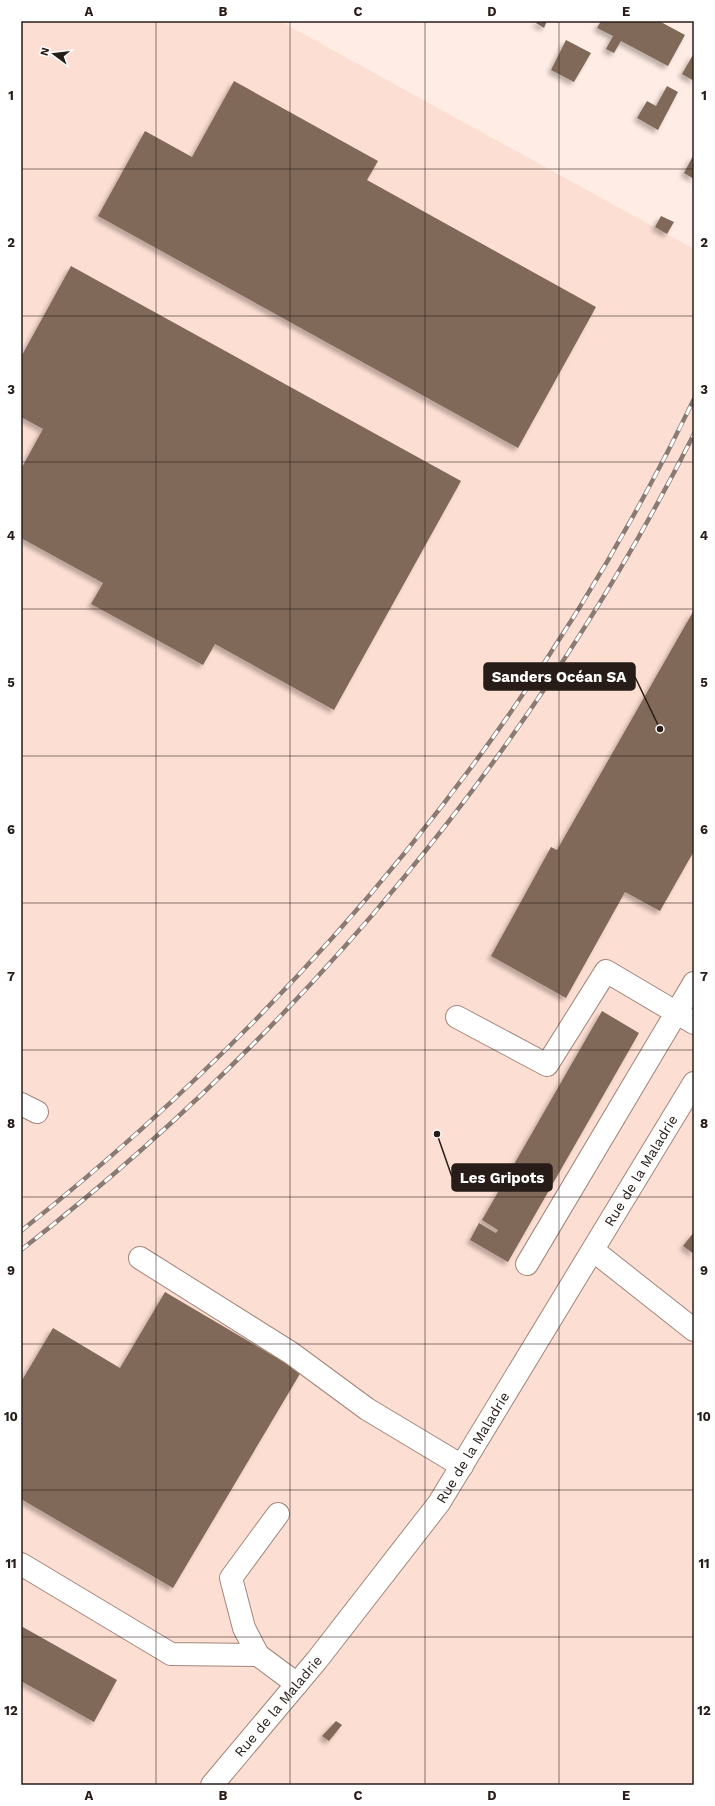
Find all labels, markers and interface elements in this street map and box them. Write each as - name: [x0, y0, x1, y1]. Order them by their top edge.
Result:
- text: A: [85, 4, 94, 19]
- text: B: [219, 4, 228, 19]
- text: C: [354, 4, 363, 19]
- text: D: [487, 4, 497, 19]
- text: E: [622, 4, 630, 19]
- north arrow: [34, 34, 74, 74]
- text: N: [37, 46, 52, 57]
- text: 1: [8, 88, 14, 103]
- text: 1: [701, 88, 707, 103]
- text: 2: [7, 235, 15, 250]
- text: 2: [700, 235, 708, 250]
- text: 3: [7, 382, 15, 397]
- text: 3: [700, 382, 708, 397]
- text: 4: [7, 528, 16, 543]
- text: 4: [700, 528, 709, 543]
- callout: Sanders Océan SA: [484, 663, 635, 690]
- text: Sanders Océan SA: [492, 668, 627, 686]
- text: 5: [7, 675, 15, 690]
- text: 5: [700, 675, 708, 690]
- text: 6: [7, 822, 15, 837]
- text: 6: [700, 822, 708, 837]
- text: 7: [7, 969, 15, 984]
- text: 7: [700, 969, 708, 984]
- street label: Rue de la Maladrie: [601, 1112, 681, 1229]
- text: 8: [7, 1116, 15, 1131]
- text: 8: [700, 1116, 708, 1131]
- callout: Les Gripots: [452, 1164, 552, 1191]
- text: Les Gripots: [460, 1169, 544, 1187]
- text: 9: [7, 1263, 15, 1278]
- text: 9: [700, 1263, 708, 1278]
- street label: Rue de la Maladrie: [433, 1389, 513, 1506]
- text: 10: [4, 1409, 18, 1424]
- text: 10: [697, 1409, 711, 1424]
- text: 11: [5, 1556, 17, 1571]
- text: 11: [698, 1556, 710, 1571]
- street label: Rue de la Maladrie: [231, 1652, 325, 1760]
- text: 12: [4, 1703, 18, 1718]
- text: 12: [697, 1703, 711, 1718]
- text: A: [85, 1788, 94, 1803]
- text: B: [219, 1788, 228, 1803]
- text: C: [354, 1788, 363, 1803]
- text: D: [487, 1788, 497, 1803]
- text: E: [622, 1788, 630, 1803]

